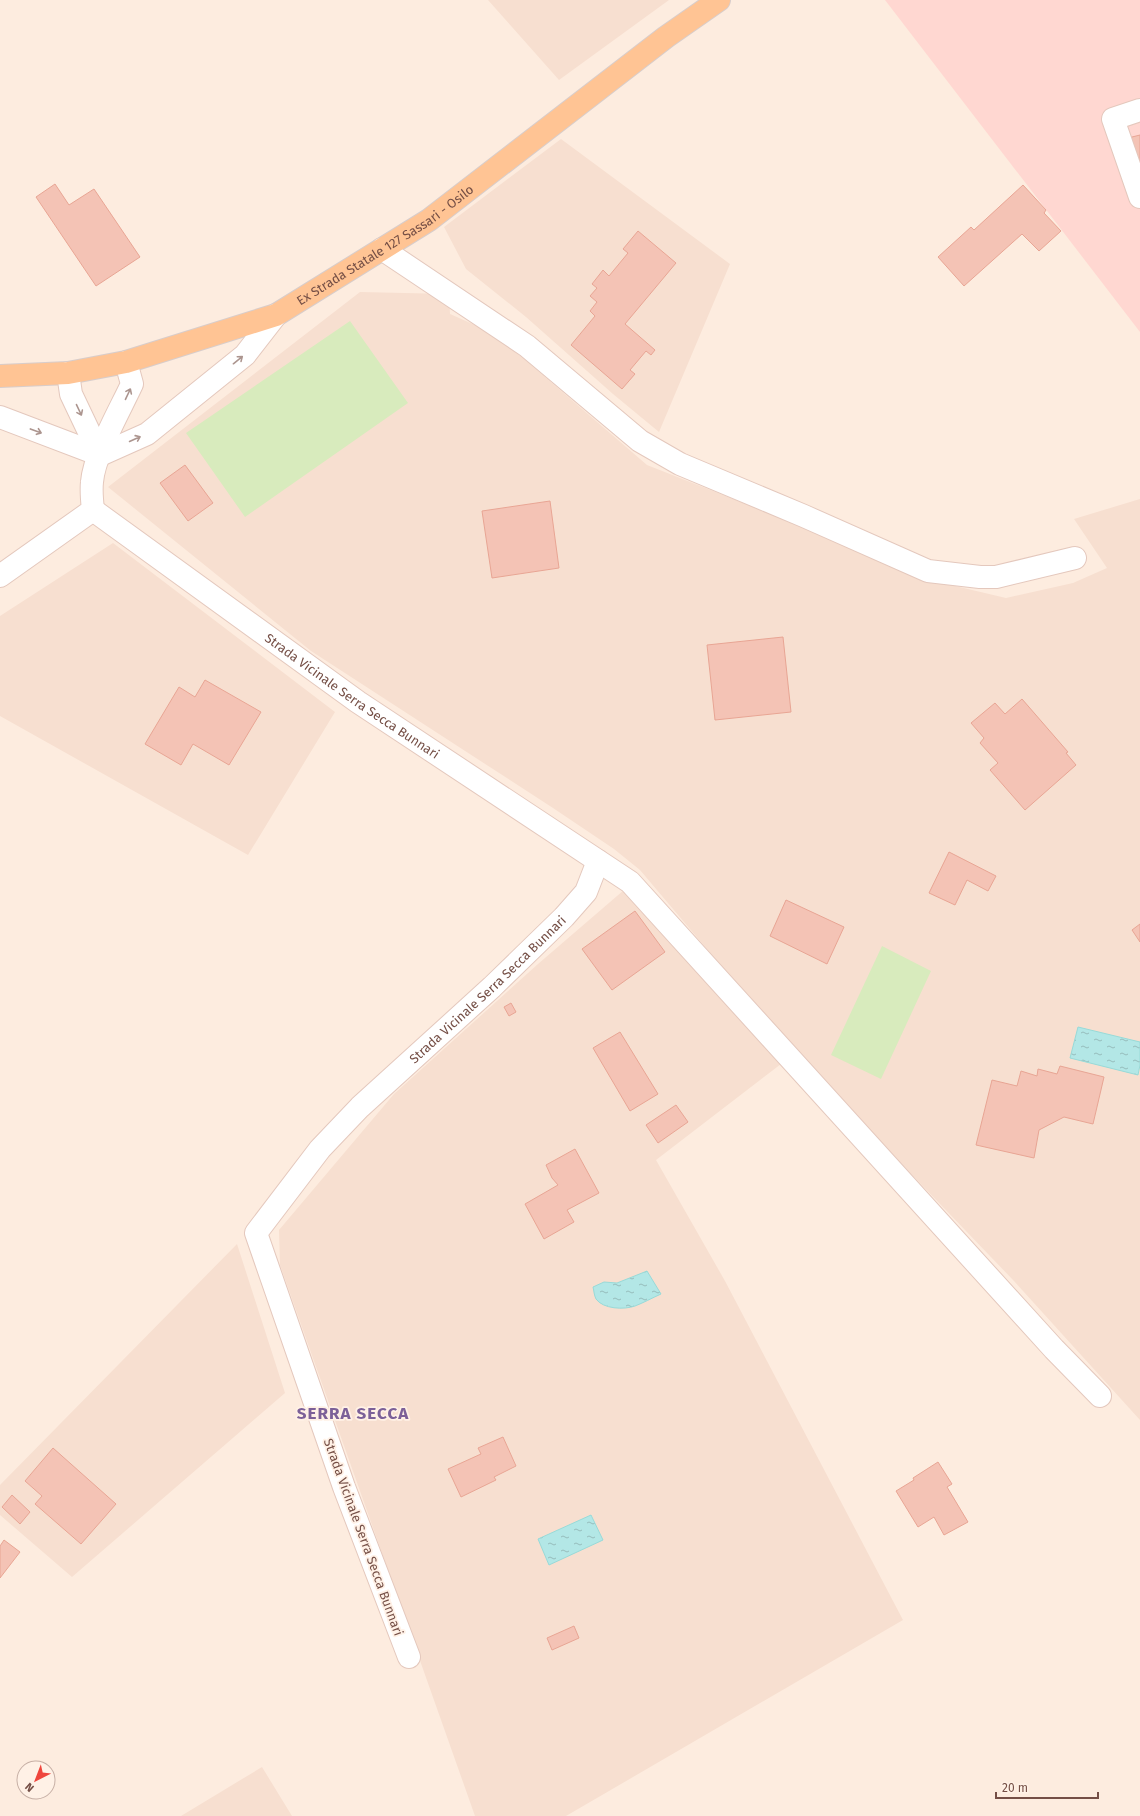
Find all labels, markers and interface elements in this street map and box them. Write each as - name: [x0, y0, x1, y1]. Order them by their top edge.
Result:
- street label: Ex Strada Statale 127 Sassari - Osilo: [294, 182, 476, 308]
- one-way arrow: [233, 356, 244, 365]
- one-way arrow: [125, 388, 132, 400]
- one-way arrow: [76, 404, 83, 416]
- one-way arrow: [30, 427, 42, 435]
- one-way arrow: [129, 435, 141, 442]
- street label: Strada Vicinale Serra Secca Bunnari: [262, 630, 442, 762]
- street label: Strada Vicinale Serra Secca Bunnari: [406, 912, 569, 1066]
- district label: SERRA SECCA: [297, 1403, 409, 1424]
- street label: Strada Vicinale Serra Secca Bunnari: [321, 1437, 406, 1638]
- north arrow: [16, 1760, 56, 1800]
- scale bar: [996, 1774, 1098, 1800]
- text: N: [23, 1780, 37, 1794]
- text: 20 m: [1002, 1781, 1028, 1795]

